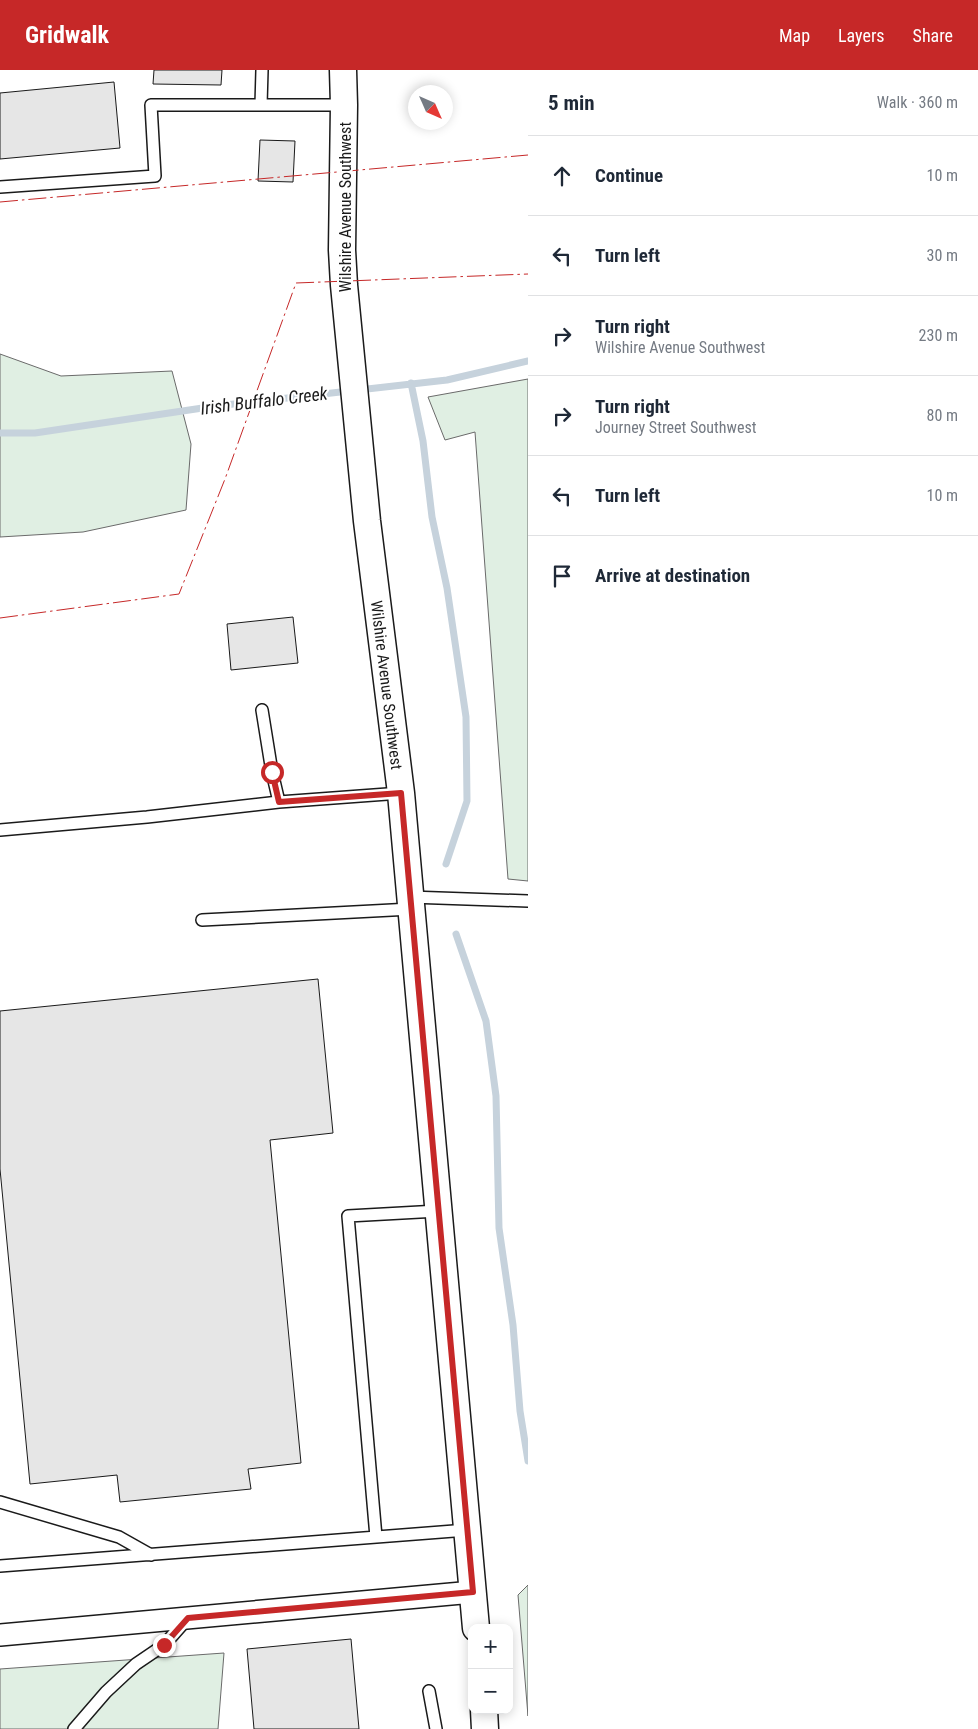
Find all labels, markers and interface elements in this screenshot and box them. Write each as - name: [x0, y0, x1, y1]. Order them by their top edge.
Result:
- text: Gridwalk: [25, 21, 109, 49]
- text: Map: [779, 25, 810, 46]
- text: Layers: [838, 25, 885, 46]
- text: Share: [913, 25, 953, 46]
- north arrow: [408, 85, 453, 130]
- text: 5 min: [548, 91, 595, 115]
- text: Walk · 360 m: [877, 93, 958, 112]
- street label: Wilshire Avenue Southwest: [336, 122, 355, 292]
- icon: ahead: [548, 162, 576, 190]
- text: Continue: [595, 164, 663, 187]
- text: 10 m: [926, 166, 958, 185]
- icon: left: [548, 242, 576, 270]
- text: Turn left: [595, 244, 660, 267]
- text: 30 m: [926, 246, 958, 265]
- text: Turn right: [595, 315, 670, 338]
- icon: right: [548, 322, 576, 350]
- text: 230 m: [919, 326, 958, 345]
- text: Wilshire Avenue Southwest: [595, 338, 765, 357]
- water label: Irish Buffalo Creek: [199, 382, 330, 419]
- text: Turn right: [595, 395, 670, 418]
- icon: right: [548, 402, 576, 430]
- text: 80 m: [926, 406, 958, 425]
- text: Journey Street Southwest: [595, 418, 756, 437]
- icon: left: [548, 482, 576, 510]
- text: Turn left: [595, 484, 660, 507]
- text: 10 m: [926, 486, 958, 505]
- icon: arrive: [548, 562, 576, 590]
- text: Arrive at destination: [595, 564, 750, 587]
- street label: Wilshire Avenue Southwest: [367, 599, 406, 771]
- route start: [261, 761, 284, 784]
- map controls: [468, 1624, 513, 1714]
- button: +: [468, 1624, 513, 1669]
- route end: [153, 1634, 176, 1657]
- button: −: [468, 1669, 513, 1714]

